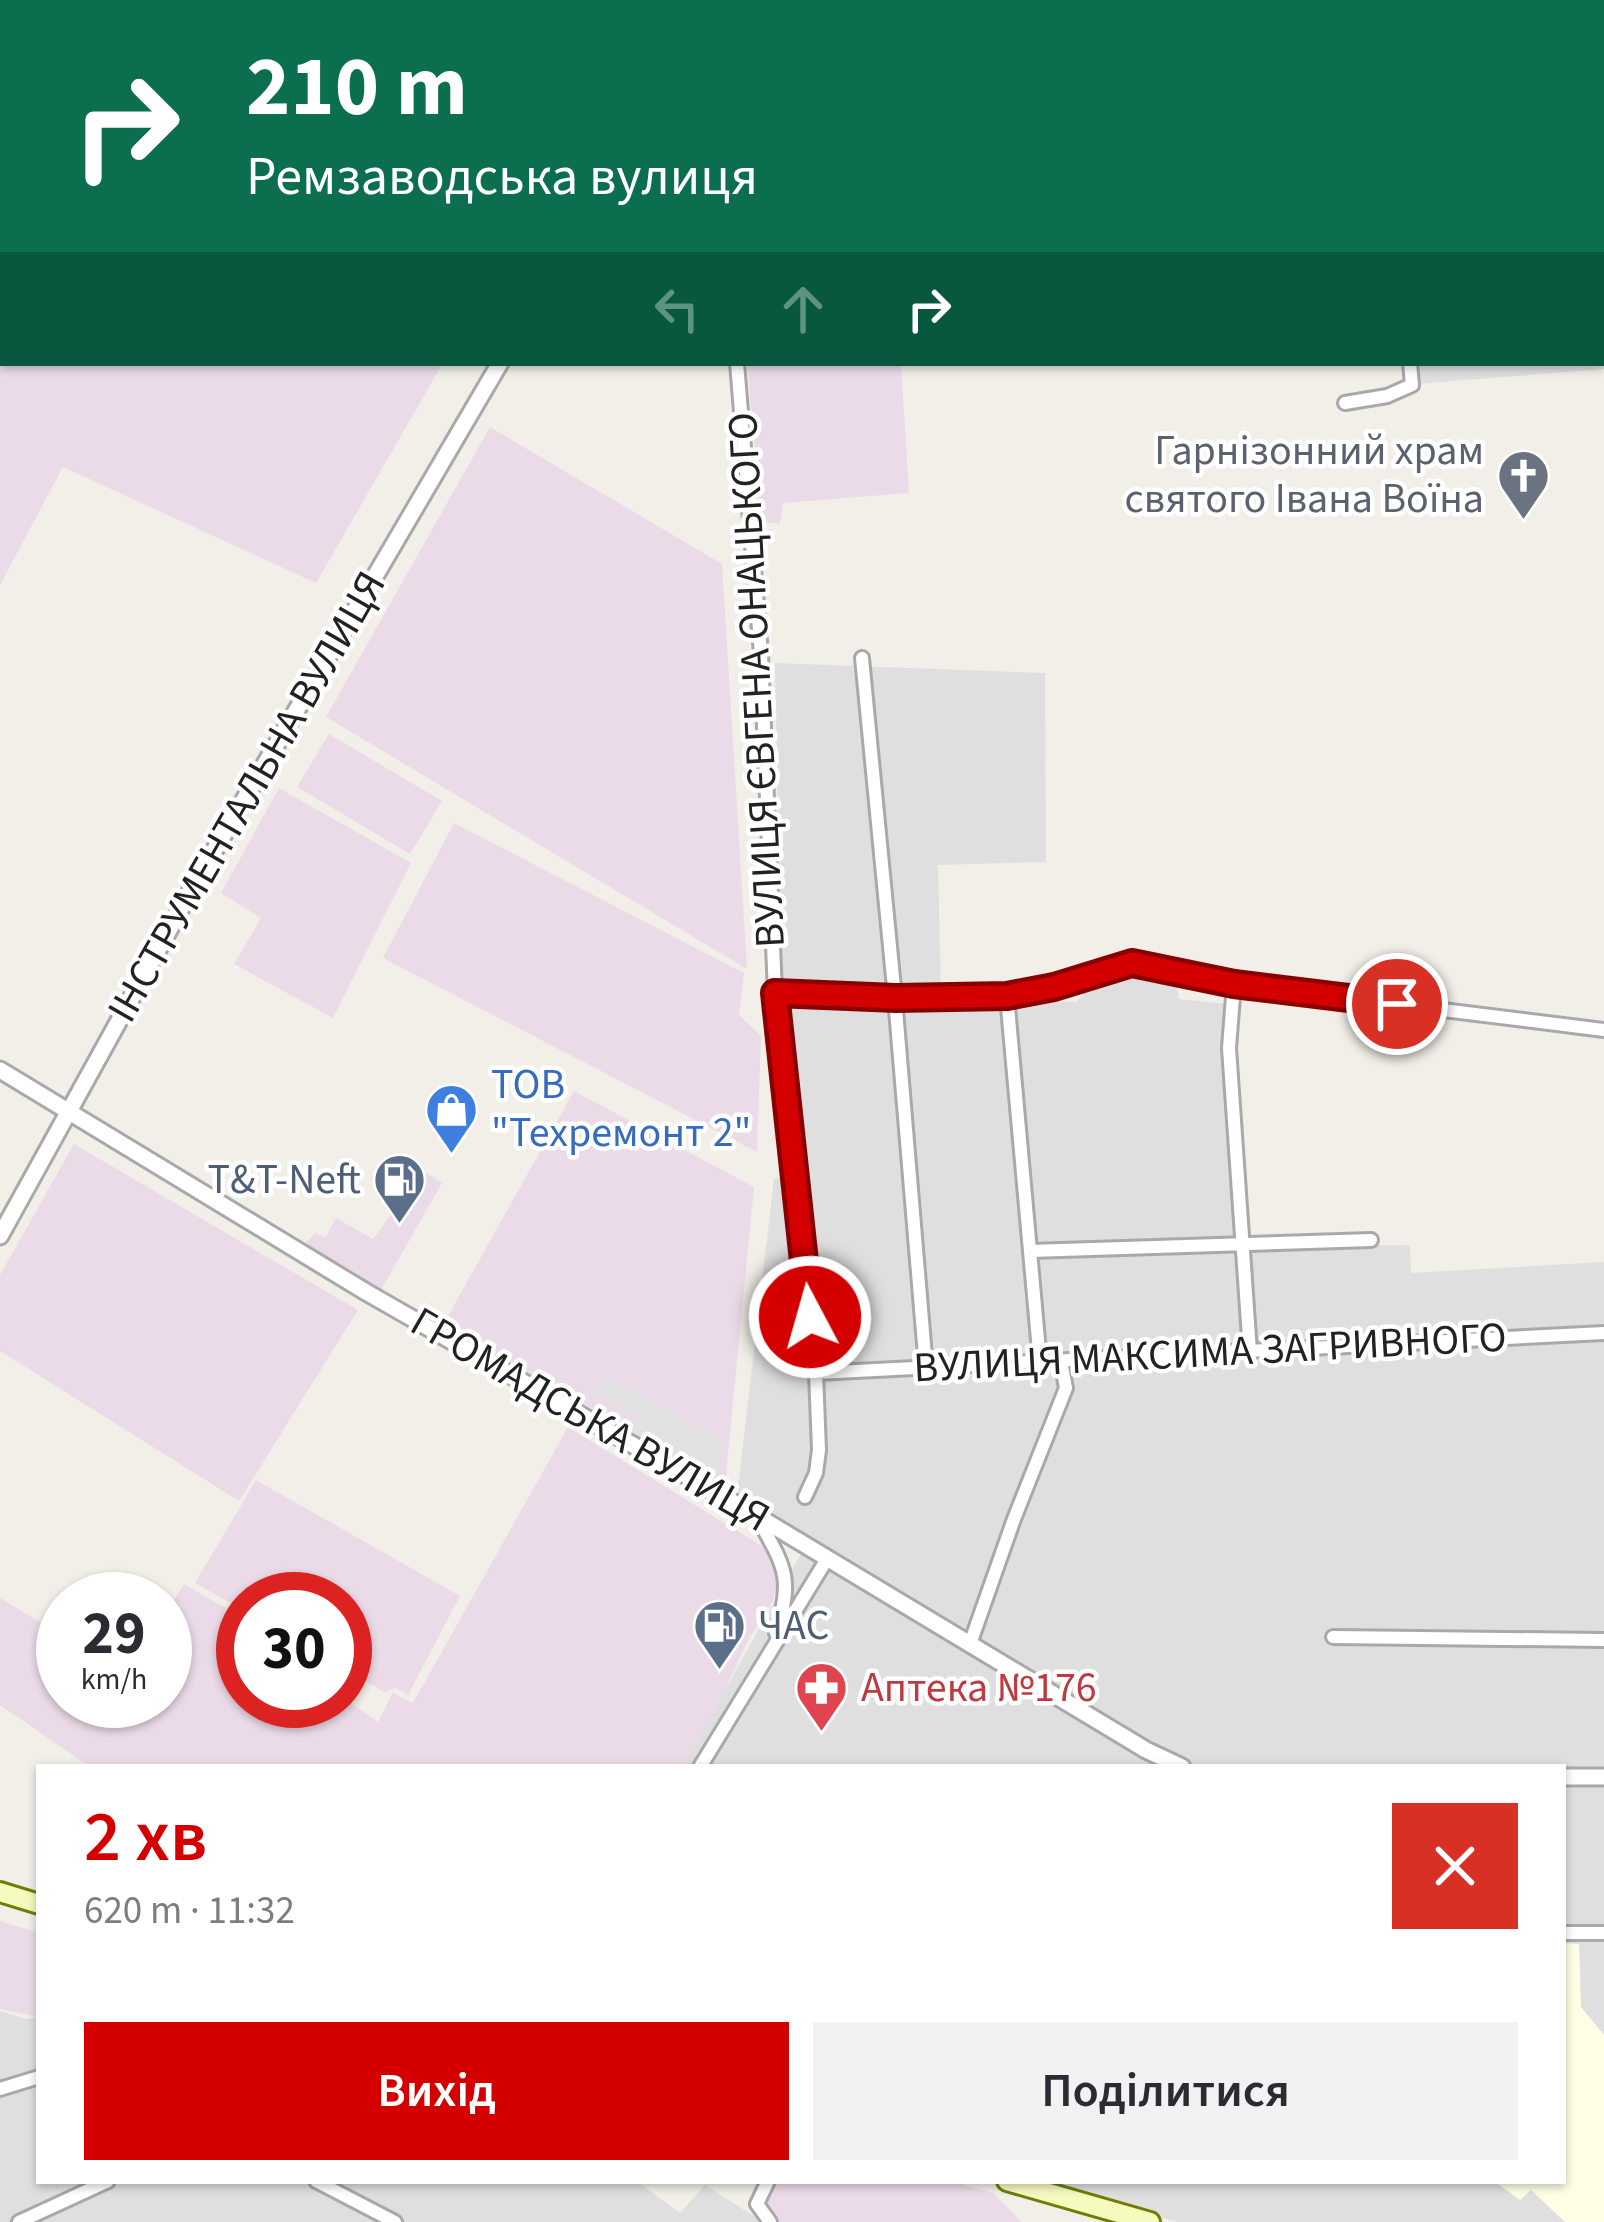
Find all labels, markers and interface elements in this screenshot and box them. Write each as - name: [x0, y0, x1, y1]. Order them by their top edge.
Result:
- text: 210 m: [246, 28, 468, 148]
- icon: right: [48, 48, 204, 204]
- text: Ремзаводська вулиця: [246, 139, 758, 216]
- icon: left: [644, 276, 710, 342]
- icon: ahead: [770, 276, 836, 342]
- icon: right: [896, 276, 962, 342]
- street label: ВУЛИЦЯ ЄВГЕНА ОНАЦЬКОГО: [713, 411, 801, 949]
- place label: Гарнізонний храм святого Івана Воїна: [1125, 421, 1484, 529]
- church icon: Гарнізонний храм святого Івана Воїна: [1495, 447, 1551, 521]
- street label: ІНСТРУМЕНТАЛЬНА ВУЛИЦЯ: [93, 560, 401, 1034]
- pin: [1346, 953, 1448, 1055]
- icon: arrive: [1364, 971, 1430, 1037]
- place label: ТОВ "Техремонт 2": [491, 1055, 751, 1163]
- shop icon: ТОВ "Техремонт 2": [424, 1081, 480, 1155]
- place label: T&T-Neft: [208, 1150, 361, 1210]
- fuel station icon: T&T-Neft: [372, 1152, 428, 1226]
- position arrow: [747, 1254, 873, 1380]
- street label: ГРОМАДСЬКА ВУЛИЦЯ: [399, 1293, 781, 1547]
- street label: ВУЛИЦЯ МАКСИМА ЗАГРИВНОГО: [912, 1308, 1508, 1398]
- speed limit sign: 30: [216, 1572, 372, 1728]
- text: 29: [82, 1592, 146, 1677]
- place label: ЧАС: [758, 1596, 830, 1656]
- fuel station icon: ЧАС: [691, 1598, 747, 1672]
- text: km/h: [81, 1658, 147, 1701]
- place label: Аптека №176: [861, 1658, 1097, 1718]
- pharmacy icon: Аптека №176: [794, 1660, 850, 1734]
- text: 2 хв: [84, 1786, 207, 1889]
- button: close: [1392, 1803, 1518, 1929]
- text: 620 m · 11:32: [84, 1883, 295, 1939]
- button: Вихід: [84, 2022, 789, 2160]
- button: Поділитися: [813, 2022, 1518, 2160]

